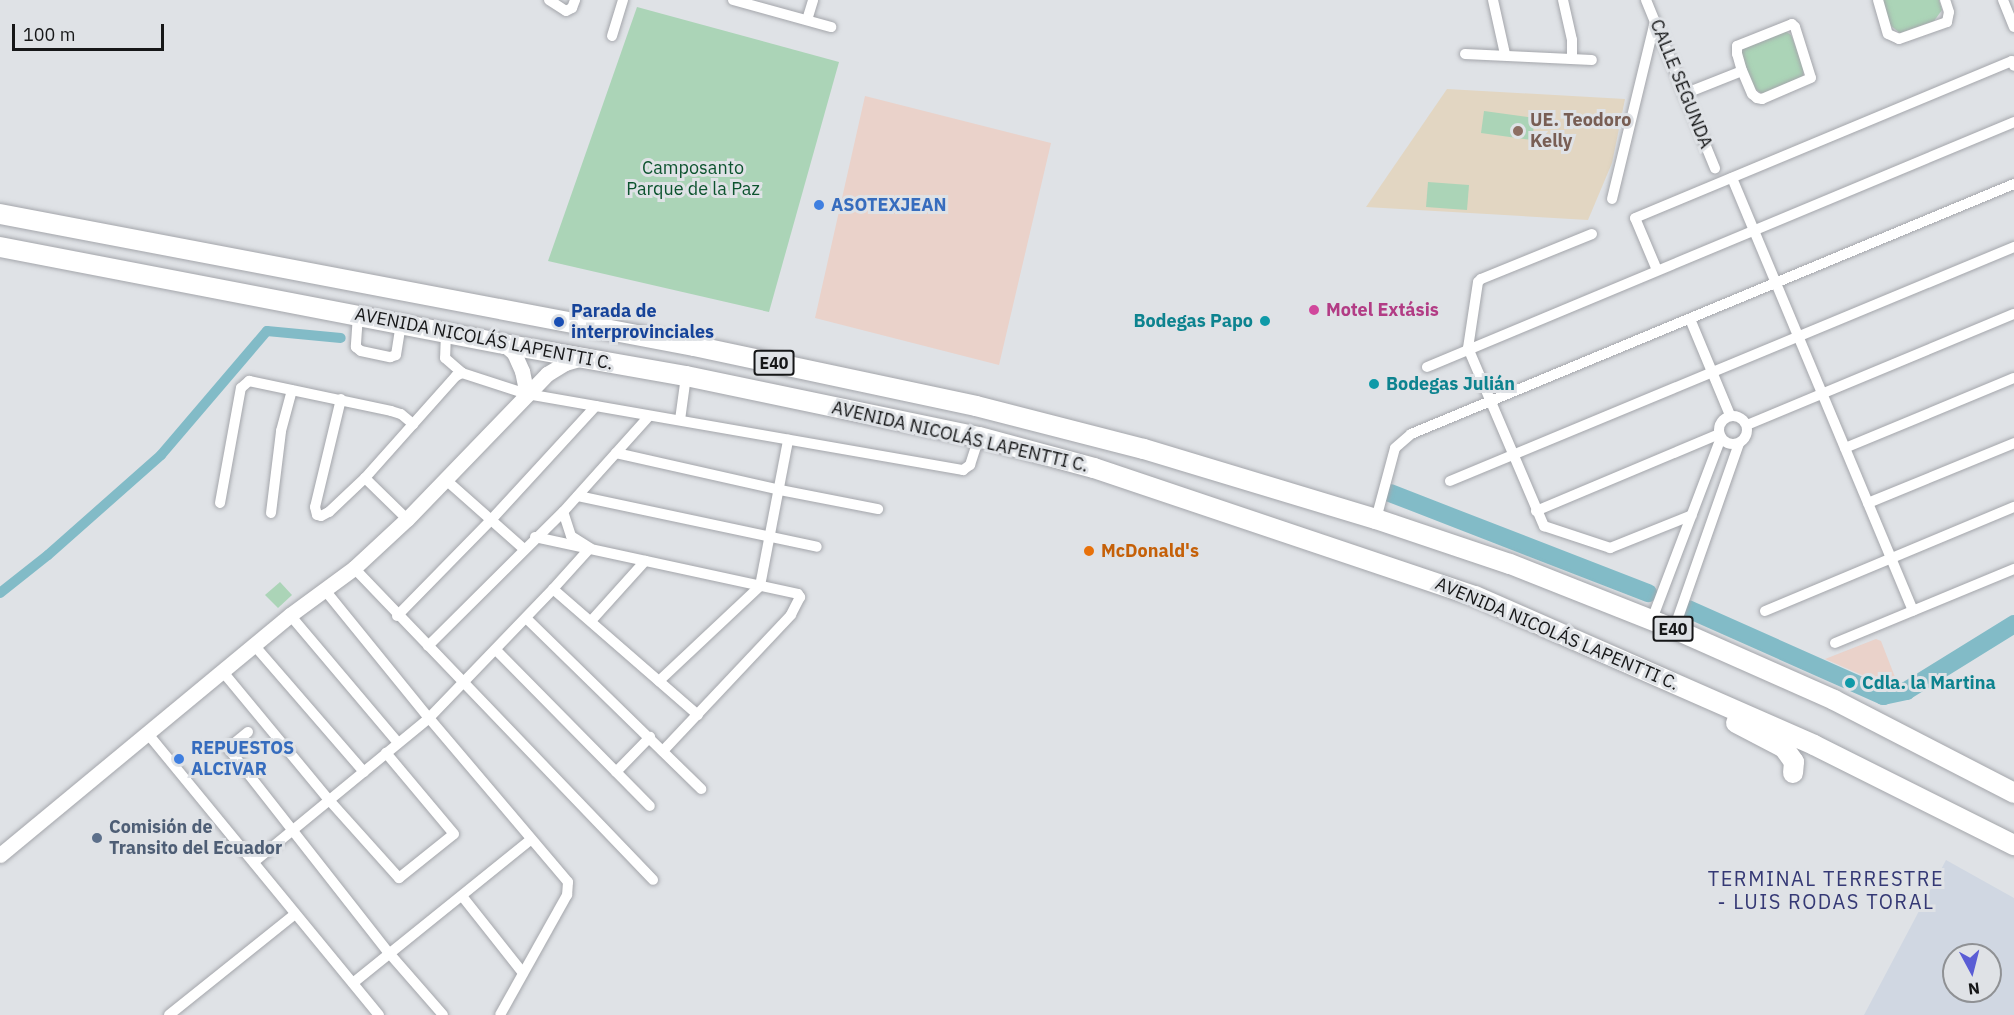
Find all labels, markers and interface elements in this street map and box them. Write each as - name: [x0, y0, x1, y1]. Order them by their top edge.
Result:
- scale bar: [15, 12, 166, 50]
- street label: CALLE SEGUNDA: [1645, 16, 1717, 152]
- text: 100 m: [23, 23, 75, 46]
- place label: UE. Teodoro Kelly: [1530, 110, 1631, 152]
- marker: UE. Teodoro Kelly: [1511, 124, 1525, 138]
- park label: Camposanto Parque de la Paz: [626, 158, 760, 201]
- place label: ASOTEXJEAN: [831, 194, 947, 216]
- marker: ASOTEXJEAN: [812, 198, 826, 212]
- place label: Motel Extásis: [1326, 299, 1439, 321]
- place label: Parada de interprovinciales: [571, 301, 714, 344]
- street label: AVENIDA NICOLÁS LAPENTTI C.: [353, 303, 615, 375]
- marker: Motel Extásis: [1307, 303, 1321, 317]
- place label: Bodegas Papo: [1133, 310, 1253, 332]
- marker: Bodegas Papo: [1258, 314, 1272, 328]
- marker: Parada de interprovinciales: [552, 315, 566, 329]
- road number: E40: [753, 350, 795, 376]
- place label: Bodegas Julián: [1386, 373, 1515, 395]
- marker: Bodegas Julián: [1367, 377, 1381, 391]
- street label: AVENIDA NICOLÁS LAPENTTI C.: [830, 397, 1090, 477]
- place label: McDonald's: [1101, 540, 1199, 562]
- marker: McDonald's: [1082, 544, 1096, 558]
- street label: AVENIDA NICOLÁS LAPENTTI C.: [1432, 573, 1682, 695]
- road number: E40: [1652, 616, 1694, 642]
- place label: Cdla. la Martina: [1862, 672, 1996, 694]
- marker: Cdla. la Martina: [1843, 676, 1857, 690]
- place label: REPUESTOS ALCIVAR: [191, 738, 294, 780]
- marker: REPUESTOS ALCIVAR: [172, 752, 186, 766]
- place label: Comisión de Transito del Ecuador: [109, 817, 282, 860]
- marker: Comisión de Transito del Ecuador: [90, 831, 104, 845]
- district label: TERMINAL TERRESTRE - LUIS RODAS TORAL: [1708, 866, 1944, 913]
- north arrow: [1942, 943, 2002, 1003]
- text: N: [1967, 978, 1981, 1000]

